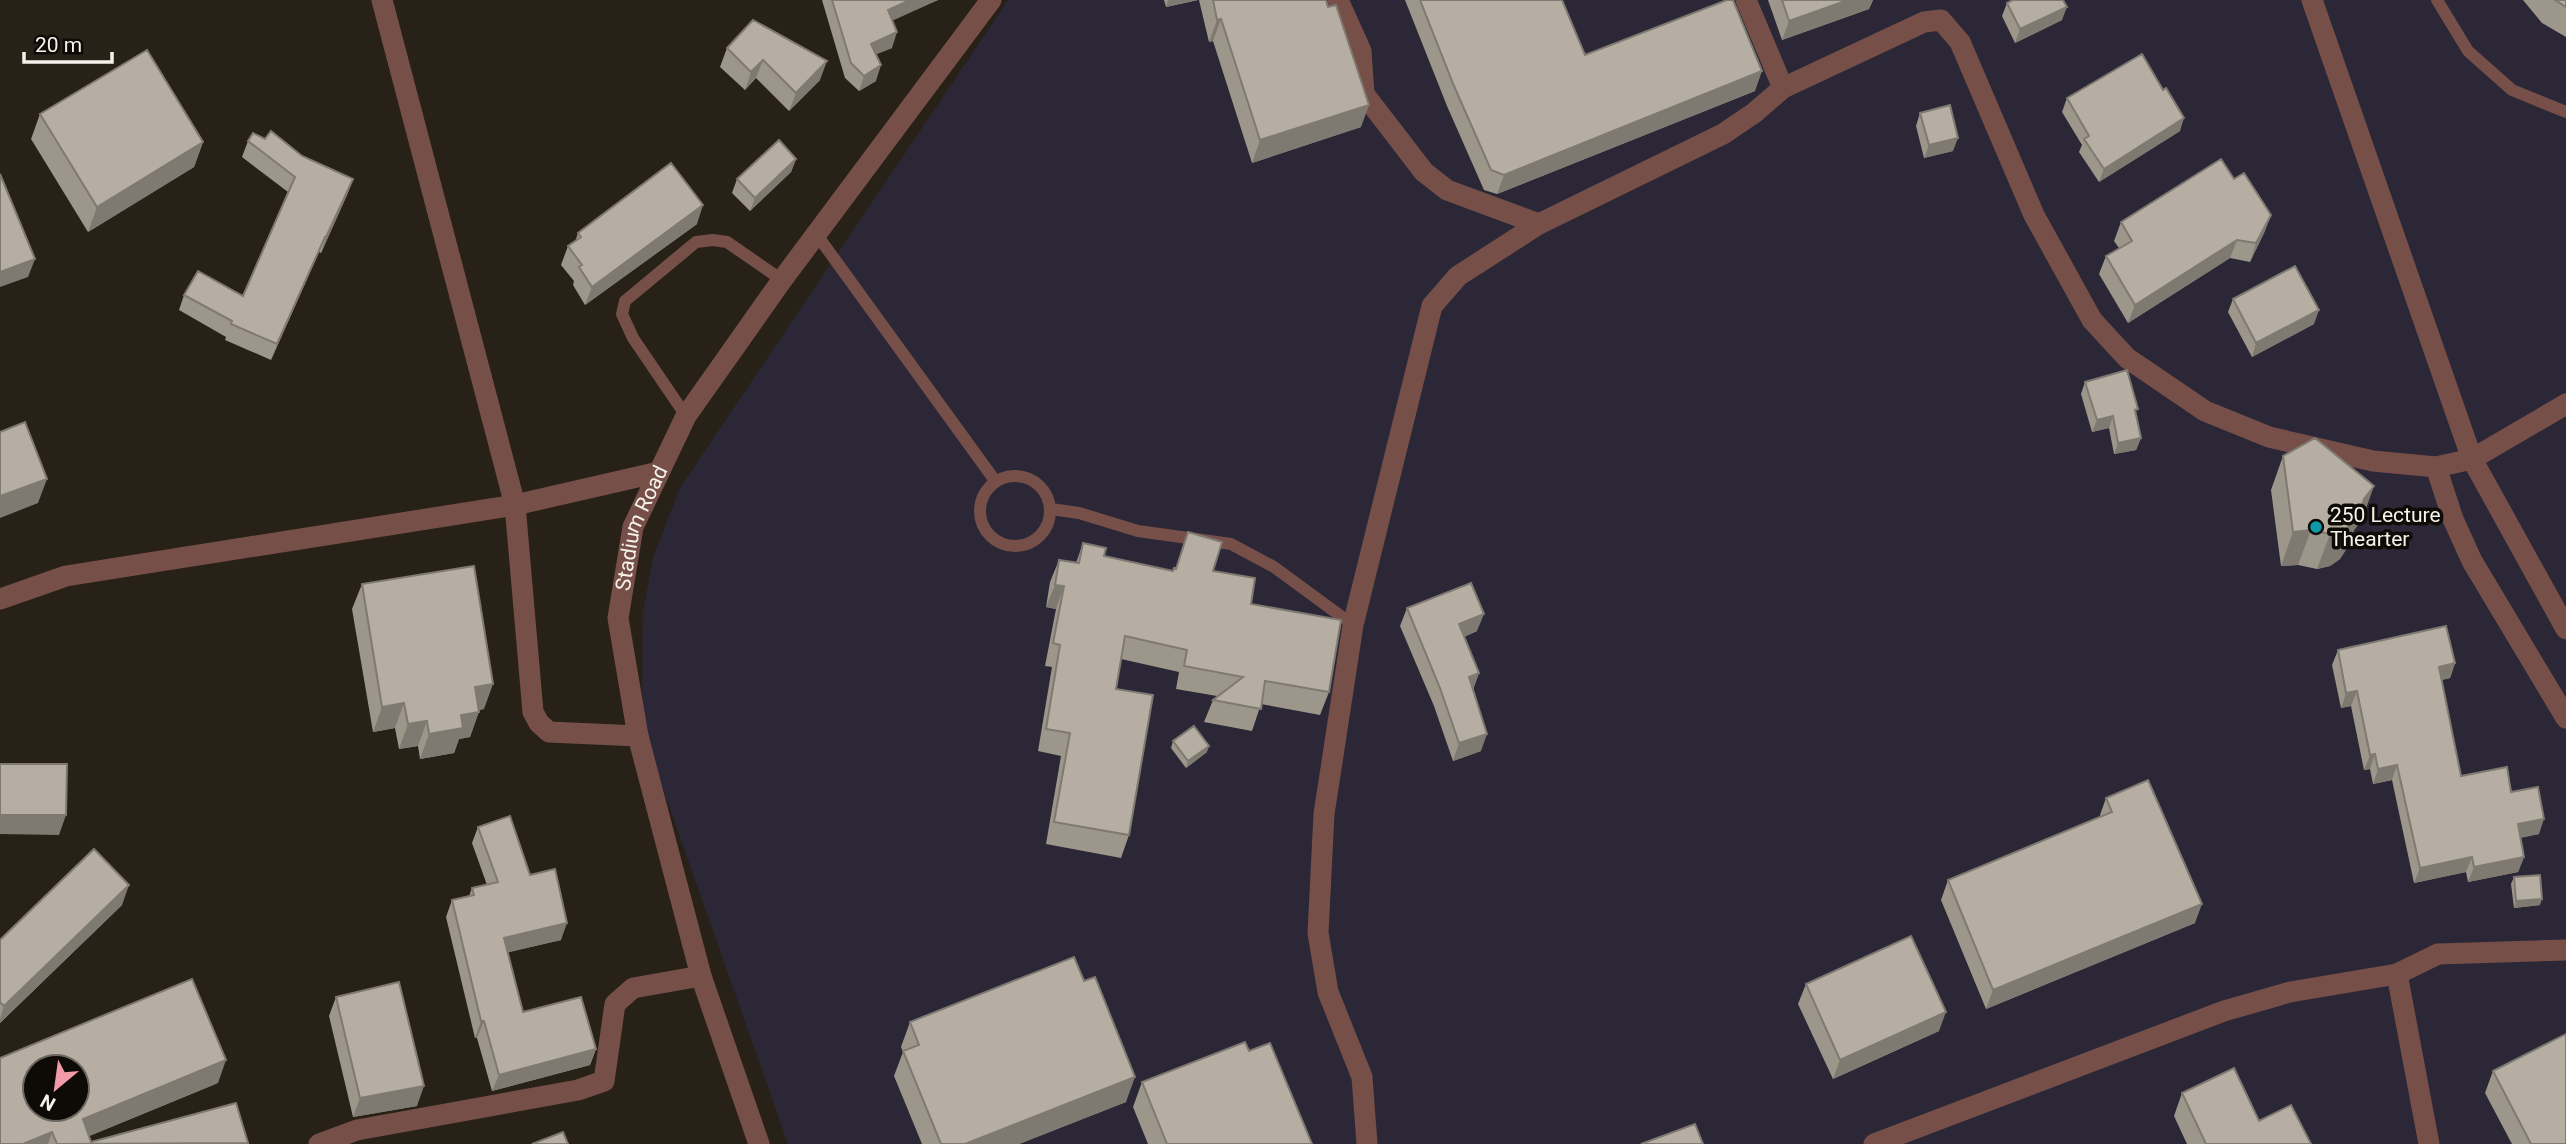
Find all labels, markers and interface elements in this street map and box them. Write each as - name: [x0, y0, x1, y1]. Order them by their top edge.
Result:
- scale bar: [24, 21, 112, 65]
- text: 20 m: [35, 33, 82, 57]
- street label: Stadium Road: [611, 462, 673, 592]
- place label: 250 Lecture Thearter: [2330, 503, 2441, 551]
- marker: 250 Lecture Thearter: [2308, 519, 2324, 535]
- north arrow: [21, 1053, 91, 1123]
- text: N: [37, 1089, 59, 1116]

